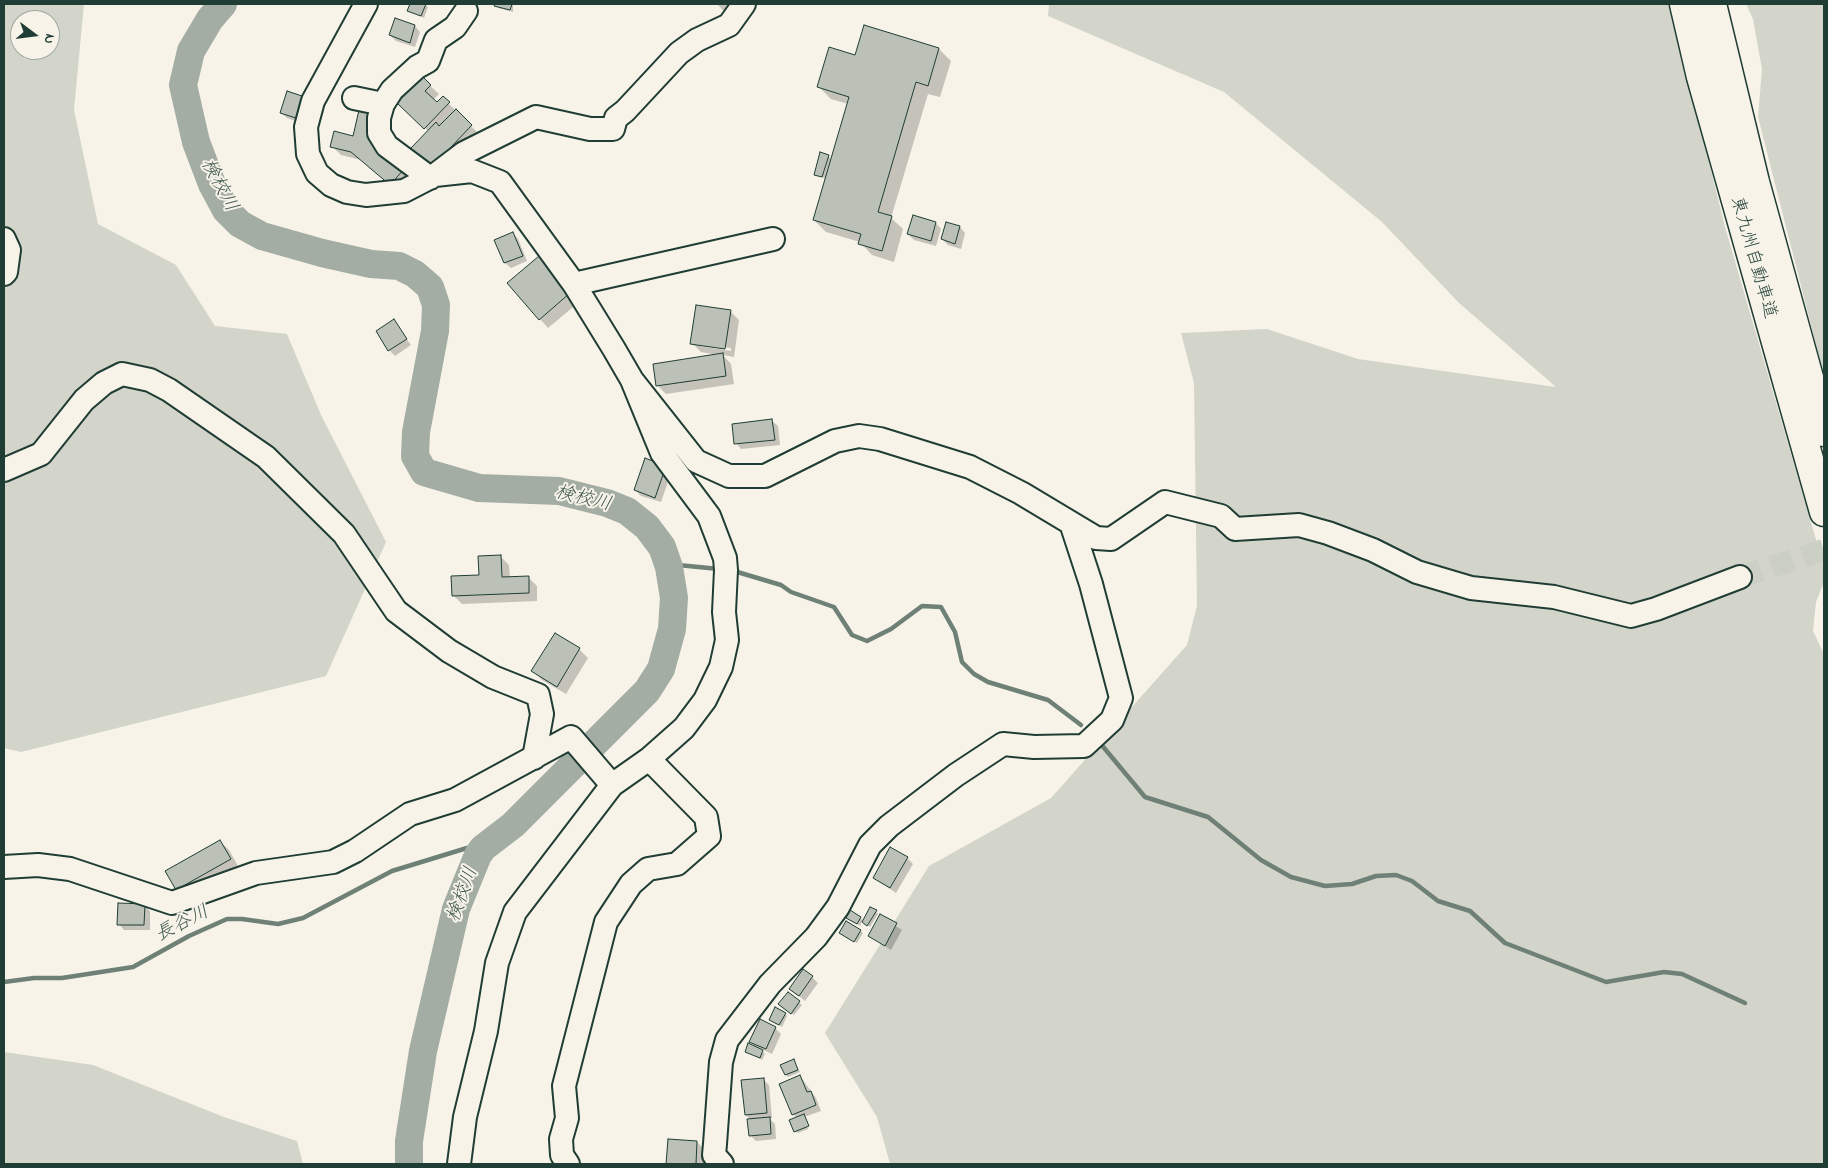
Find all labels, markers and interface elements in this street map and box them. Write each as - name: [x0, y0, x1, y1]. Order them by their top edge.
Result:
- north arrow: [10, 10, 60, 60]
- text: N: [38, 31, 60, 46]
- water label: 検校川: [195, 155, 241, 217]
- street label: 東九州自動車道: [1724, 194, 1780, 322]
- water label: 検校川: [553, 482, 613, 518]
- water label: 検校川: [444, 864, 484, 926]
- water label: 長谷川: [152, 902, 214, 948]

